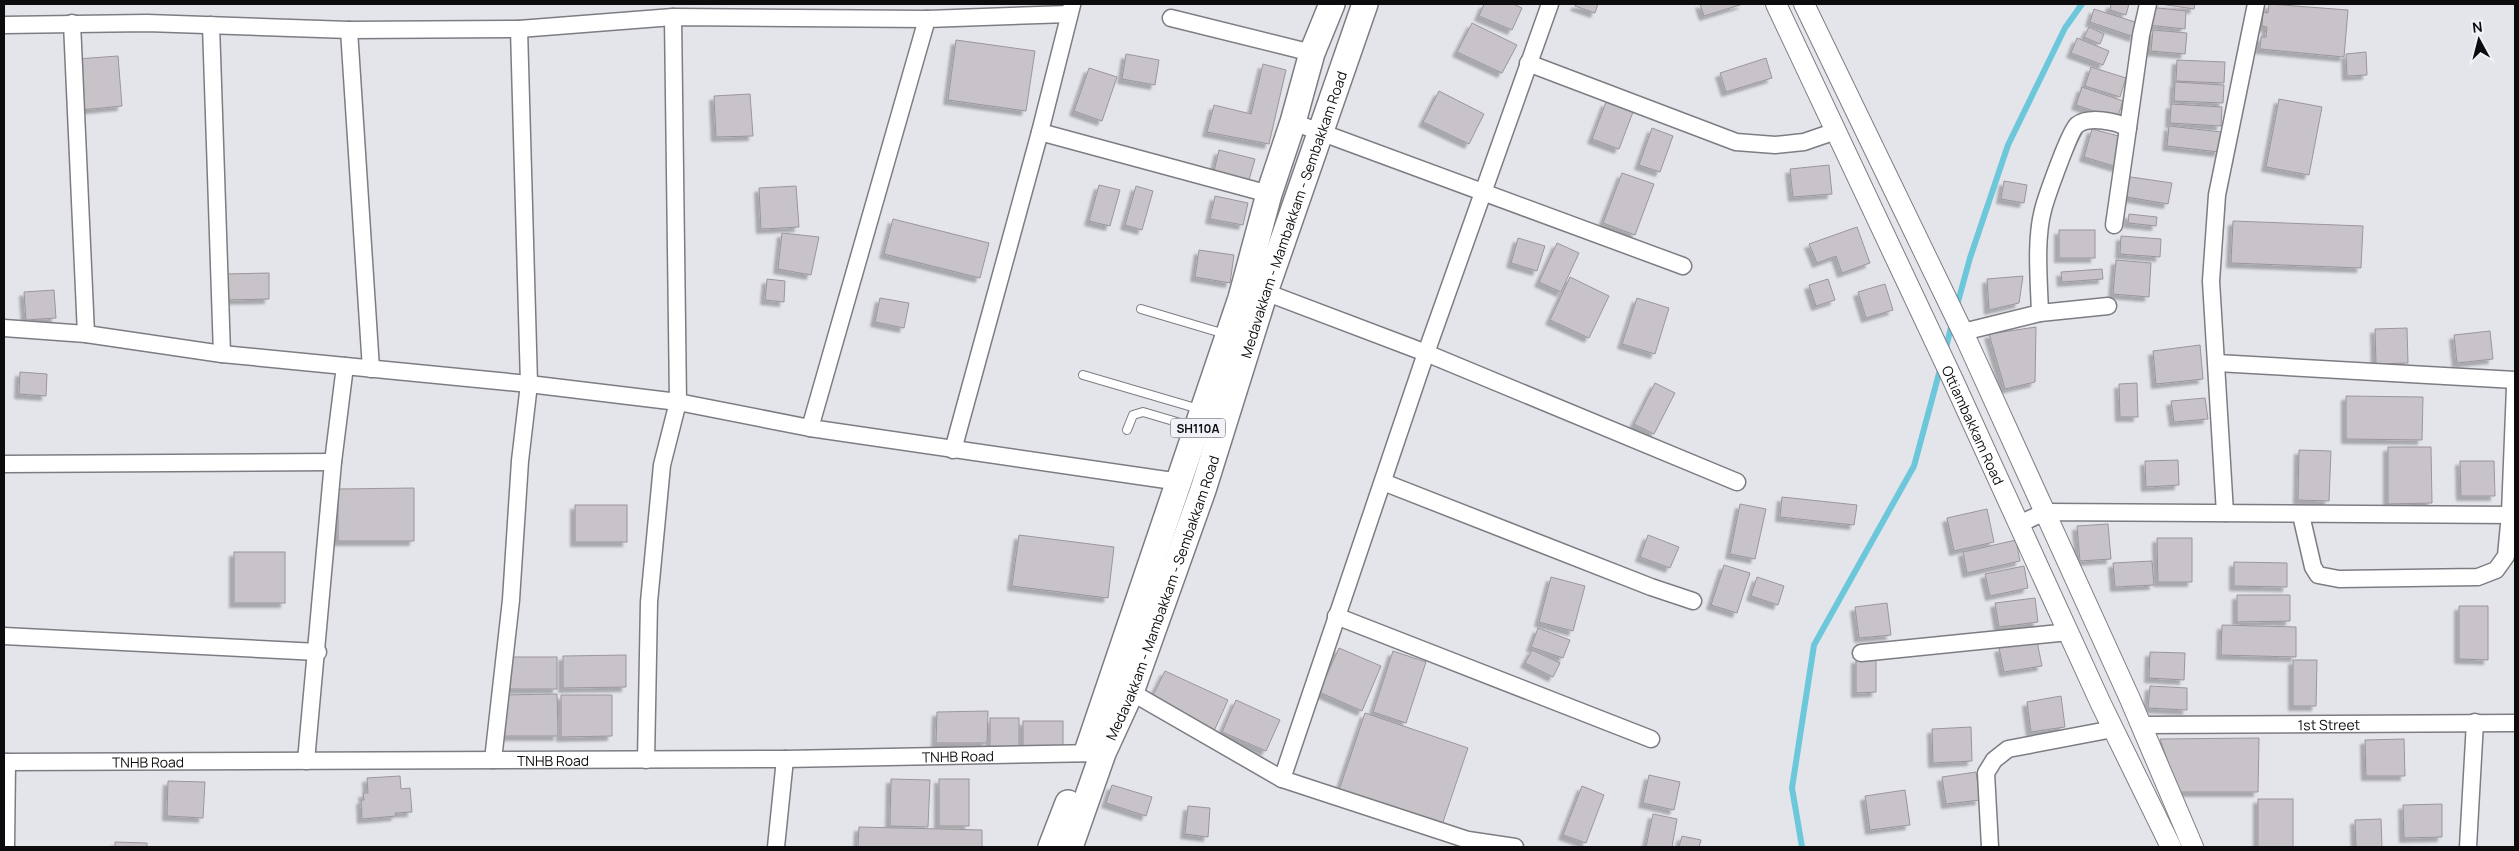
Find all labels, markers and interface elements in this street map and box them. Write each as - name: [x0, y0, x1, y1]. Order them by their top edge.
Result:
- north arrow: [2454, 15, 2504, 65]
- text: N: [2471, 17, 2484, 37]
- street label: Medavakkam - Mambakkam - Sembakkam Road: [1235, 68, 1351, 360]
- street label: Ottiambakkam Road: [1938, 362, 2009, 488]
- road number: SH110A: [1170, 418, 1226, 438]
- street label: Medavakkam - Mambakkam - Sembakkam Road: [1101, 453, 1223, 743]
- street label: 1st Street: [2298, 714, 2361, 734]
- street label: TNHB Road: [922, 746, 994, 766]
- street label: TNHB Road: [517, 750, 589, 770]
- street label: TNHB Road: [112, 752, 184, 771]

